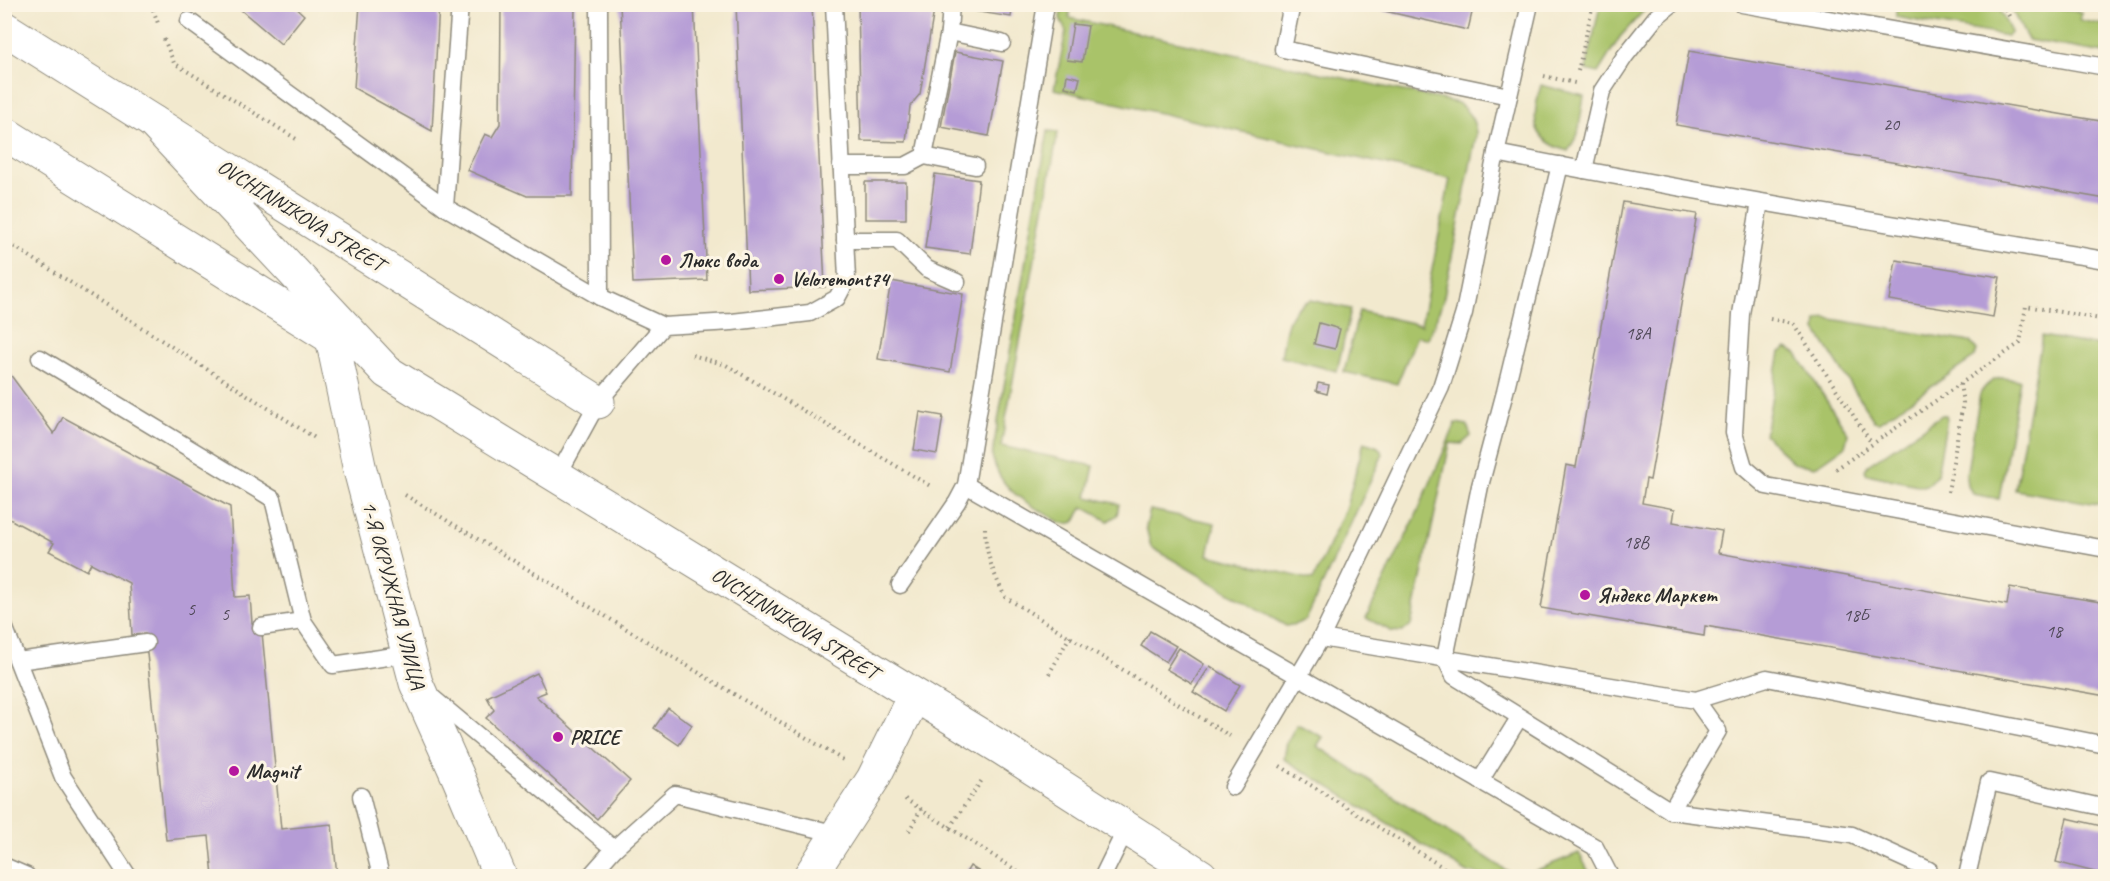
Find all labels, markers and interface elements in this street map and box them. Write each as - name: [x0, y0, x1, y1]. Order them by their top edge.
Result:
- house number: 20: [1883, 113, 1901, 135]
- street label: OVCHINNIKOVA STREET: [213, 153, 394, 280]
- place label: Люкс вода: [678, 247, 759, 273]
- marker: Люкс вода: [659, 253, 673, 267]
- place label: Veloremont74: [791, 266, 891, 292]
- marker: Veloremont74: [772, 272, 786, 286]
- house number: 18А: [1625, 322, 1652, 344]
- street label: 1-Я ОКРУЖНАЯ УЛИЦА: [356, 498, 432, 692]
- house number: 18В: [1623, 531, 1650, 553]
- street label: OVCHINNIKOVA STREET: [707, 561, 888, 688]
- place label: Яндекс Маркет: [1597, 582, 1718, 608]
- marker: Яндекс Маркет: [1578, 588, 1592, 602]
- house number: 5: [187, 598, 196, 620]
- house number: 5: [221, 603, 230, 625]
- house number: 18Б: [1843, 604, 1872, 626]
- house number: 18: [2046, 620, 2064, 642]
- place label: PRICE: [570, 724, 623, 750]
- marker: PRICE: [551, 730, 565, 744]
- place label: Magnit: [246, 758, 302, 784]
- marker: Magnit: [227, 764, 241, 778]

